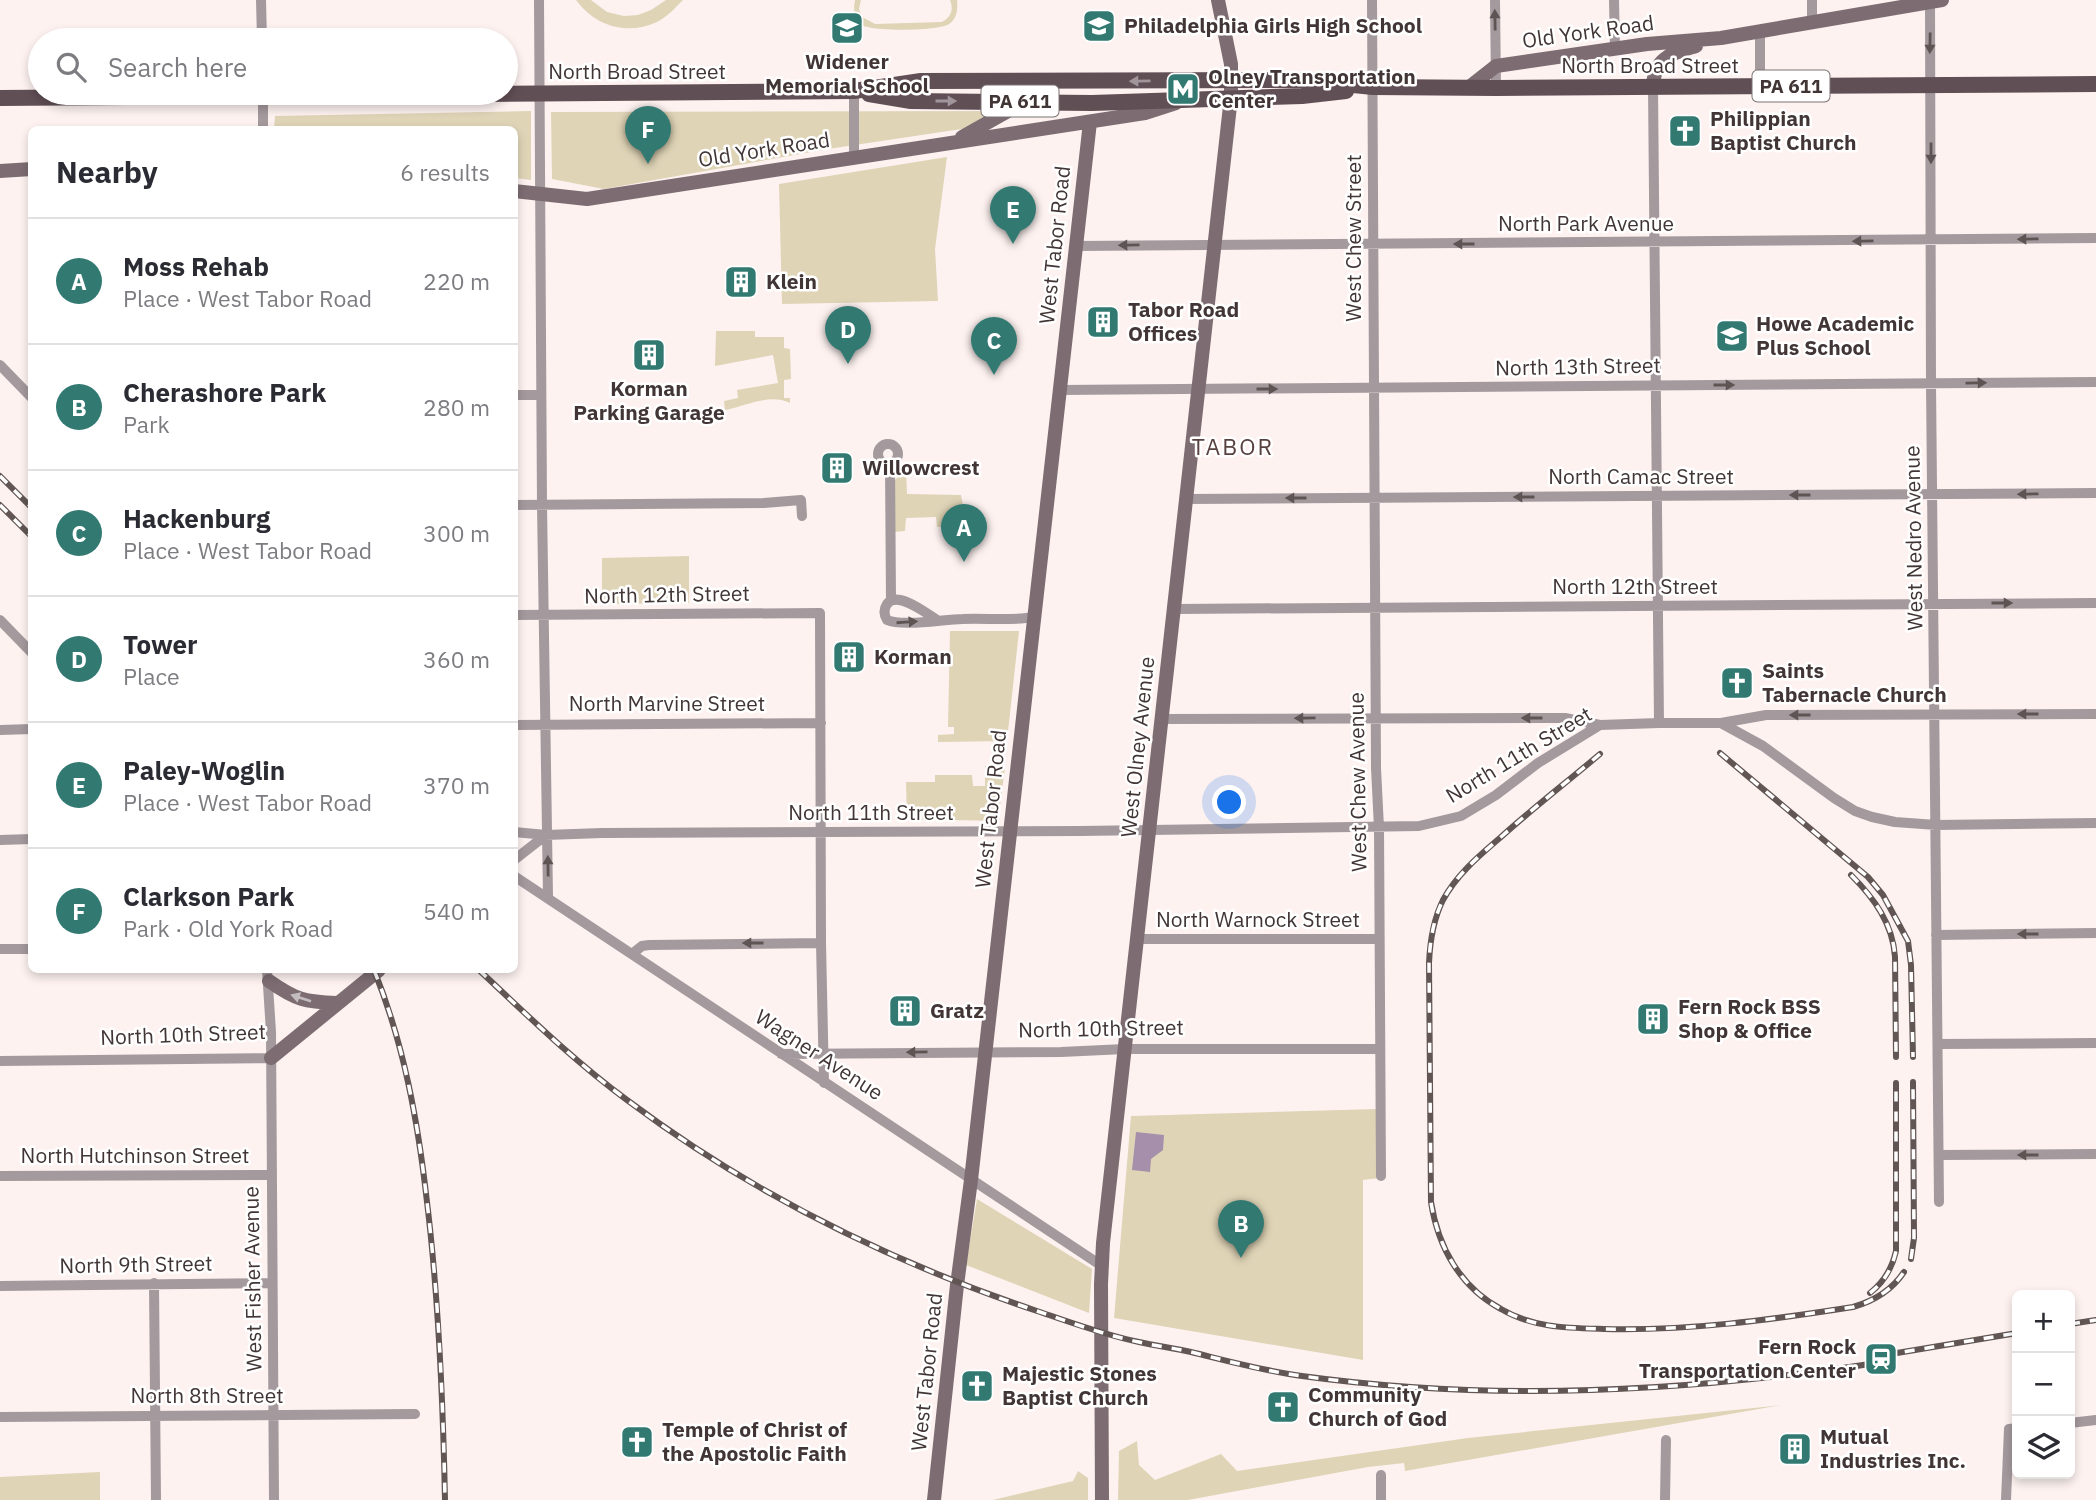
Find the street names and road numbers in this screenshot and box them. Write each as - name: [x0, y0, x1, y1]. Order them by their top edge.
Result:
- street label: Old York Road: [1520, 8, 1656, 54]
- street label: North Broad Street: [1561, 51, 1739, 79]
- street label: North Broad Street: [548, 57, 726, 85]
- road number: PA 611: [1752, 71, 1830, 102]
- road number: PA 611: [982, 86, 1058, 116]
- street label: Old York Road: [696, 125, 832, 173]
- street label: West Chew Street: [1339, 154, 1367, 322]
- street label: West Tabor Road: [1032, 164, 1076, 325]
- street label: North Park Avenue: [1498, 209, 1674, 237]
- street label: North 13th Street: [1495, 351, 1661, 381]
- street label: West Nedro Avenue: [1897, 445, 1929, 631]
- street label: North Camac Street: [1548, 462, 1734, 490]
- street label: North 12th Street: [1552, 572, 1718, 600]
- street label: North 12th Street: [584, 579, 750, 609]
- street label: West Olney Avenue: [1114, 655, 1160, 839]
- street label: North Marvine Street: [569, 689, 765, 717]
- street label: West Chew Avenue: [1341, 692, 1373, 872]
- street label: North 11th Street: [1440, 699, 1597, 809]
- street label: West Tabor Road: [968, 728, 1012, 889]
- street label: North 11th Street: [788, 798, 954, 826]
- street label: North Warnock Street: [1156, 905, 1360, 933]
- street label: Wagner Avenue: [750, 1002, 889, 1106]
- street label: North 10th Street: [1018, 1013, 1184, 1043]
- street label: North 10th Street: [100, 1017, 266, 1051]
- street label: North Hutchinson Street: [21, 1141, 249, 1169]
- street label: West Fisher Avenue: [236, 1186, 268, 1372]
- street label: North 9th Street: [59, 1249, 213, 1279]
- street label: West Tabor Road: [904, 1291, 948, 1452]
- street label: North 8th Street: [130, 1381, 284, 1409]

